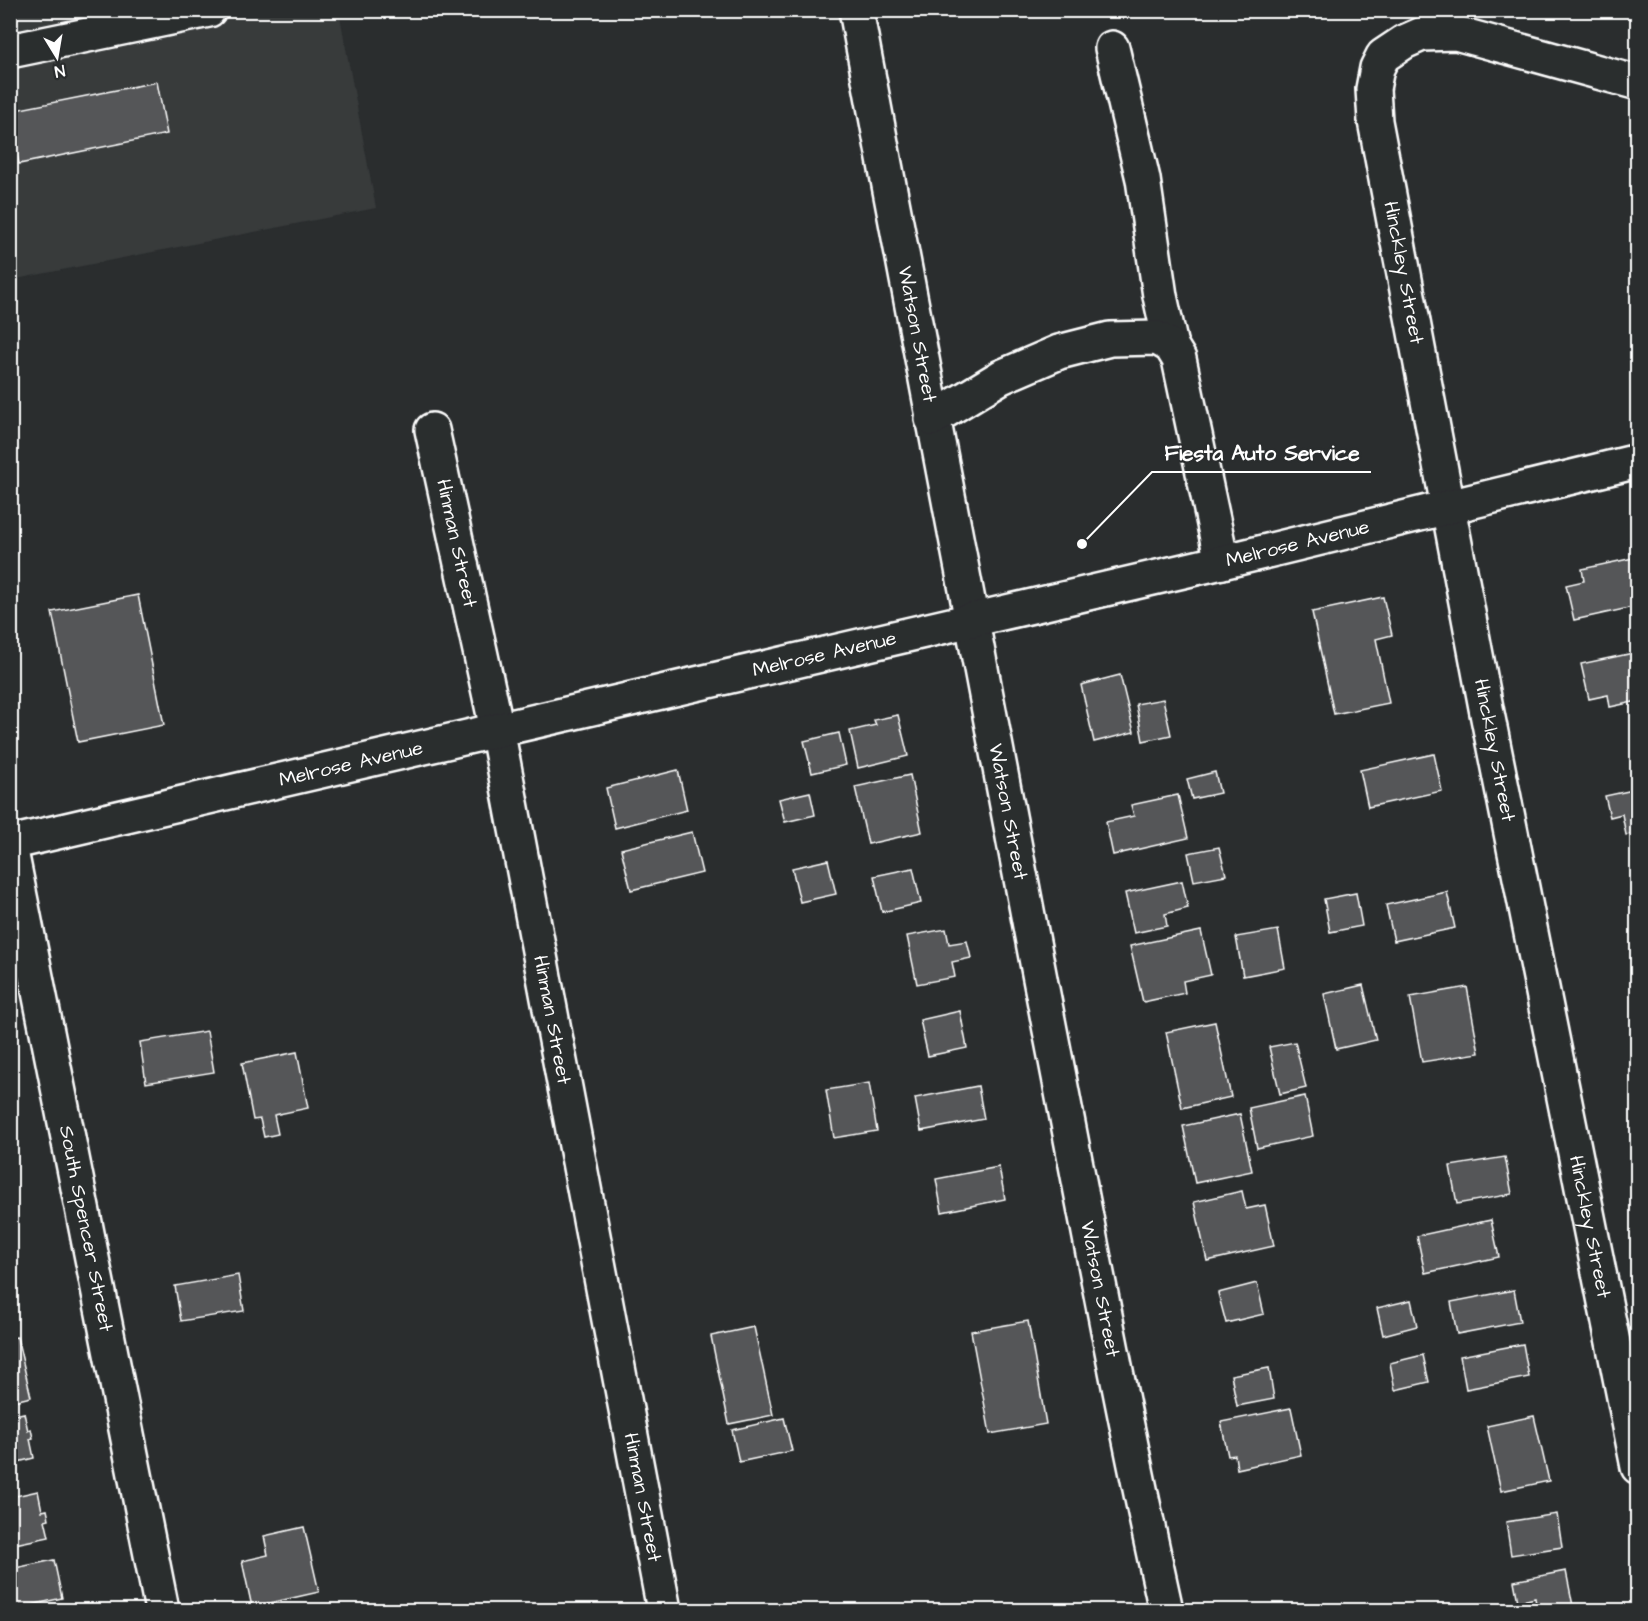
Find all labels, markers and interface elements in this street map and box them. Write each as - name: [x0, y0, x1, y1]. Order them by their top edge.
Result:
- north arrow: [27, 27, 87, 87]
- text: N: [53, 59, 67, 82]
- street label: Hinckley Street: [1376, 199, 1431, 347]
- street label: Watson Street: [891, 264, 944, 405]
- callout: Fiesta Auto Service: [1152, 433, 1371, 472]
- text: Fiesta Auto Service: [1164, 439, 1360, 468]
- street label: Hinman Street: [429, 477, 484, 610]
- street label: Melrose Avenue: [1223, 513, 1372, 575]
- street label: Melrose Avenue: [750, 624, 899, 684]
- street label: Hinckley Street: [1467, 677, 1522, 824]
- street label: Melrose Avenue: [276, 734, 426, 794]
- street label: Watson Street: [981, 741, 1035, 882]
- street label: Hinman Street: [526, 953, 578, 1087]
- street label: South Spencer Street: [52, 1123, 120, 1334]
- street label: Hinckley Street: [1562, 1153, 1618, 1301]
- street label: Watson Street: [1073, 1218, 1127, 1359]
- street label: Hinman Street: [617, 1431, 669, 1564]

